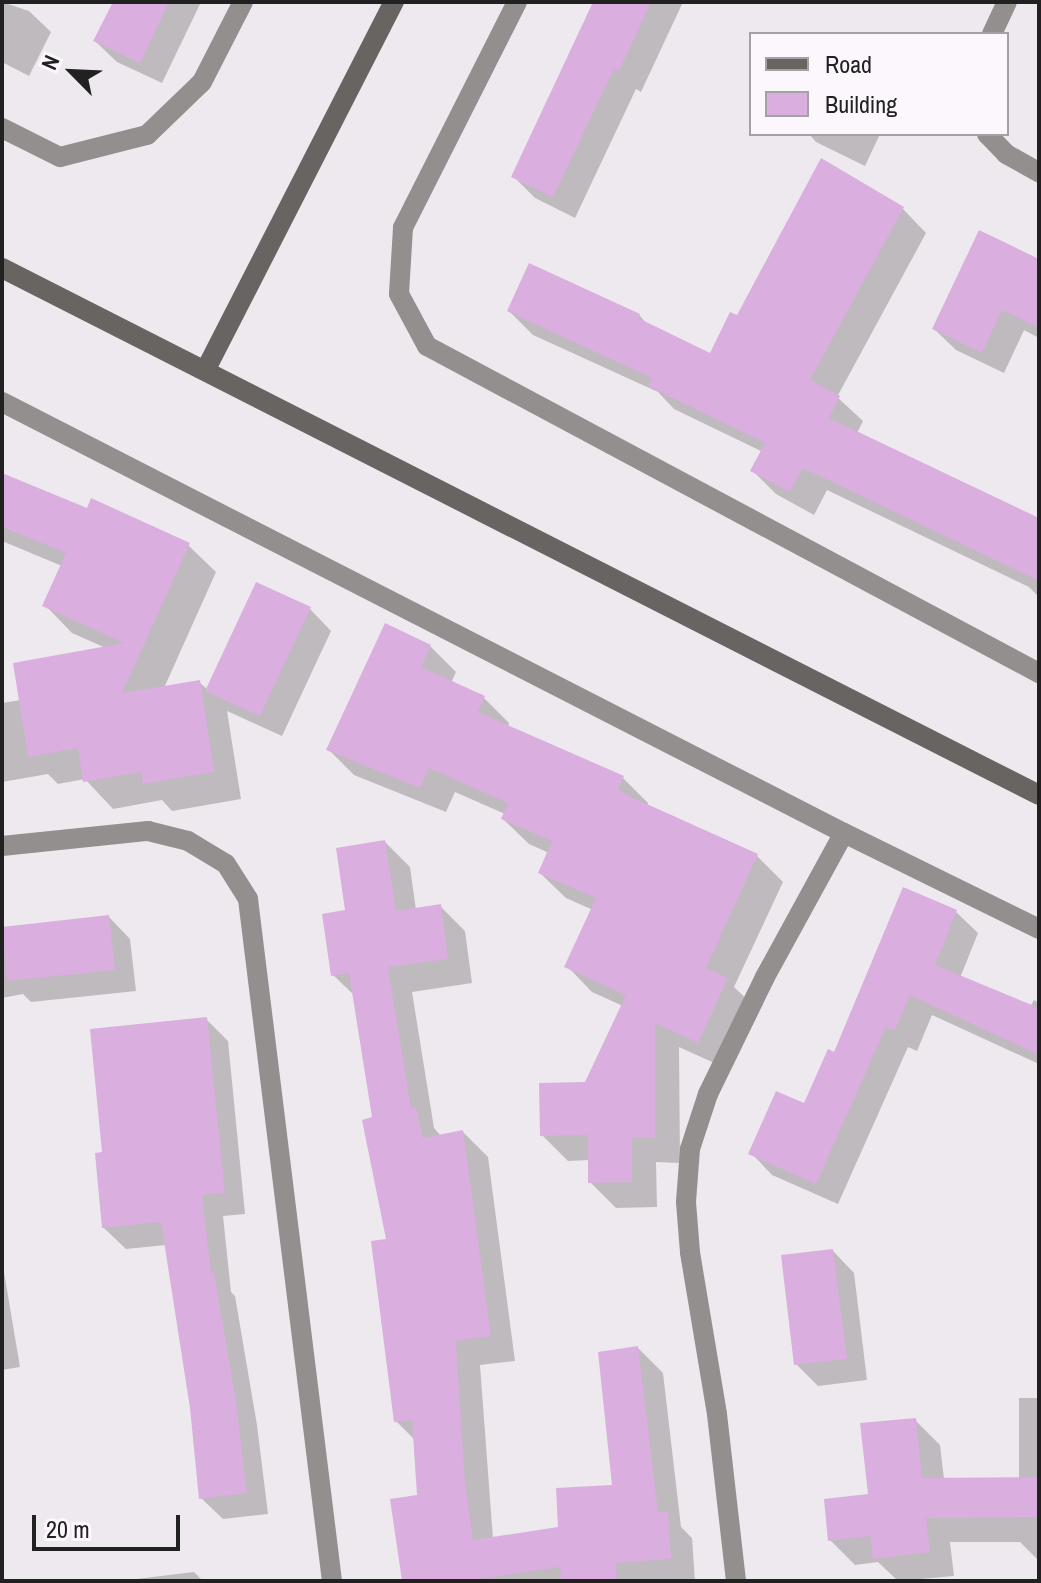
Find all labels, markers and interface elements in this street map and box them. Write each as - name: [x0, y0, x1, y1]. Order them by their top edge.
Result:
- north arrow: [32, 32, 112, 112]
- legend: [749, 32, 1009, 136]
- text: Road: [825, 48, 872, 80]
- text: N: [34, 50, 66, 74]
- text: Building: [825, 88, 897, 120]
- scale bar: [36, 1499, 184, 1549]
- text: 20 m: [46, 1513, 90, 1545]

